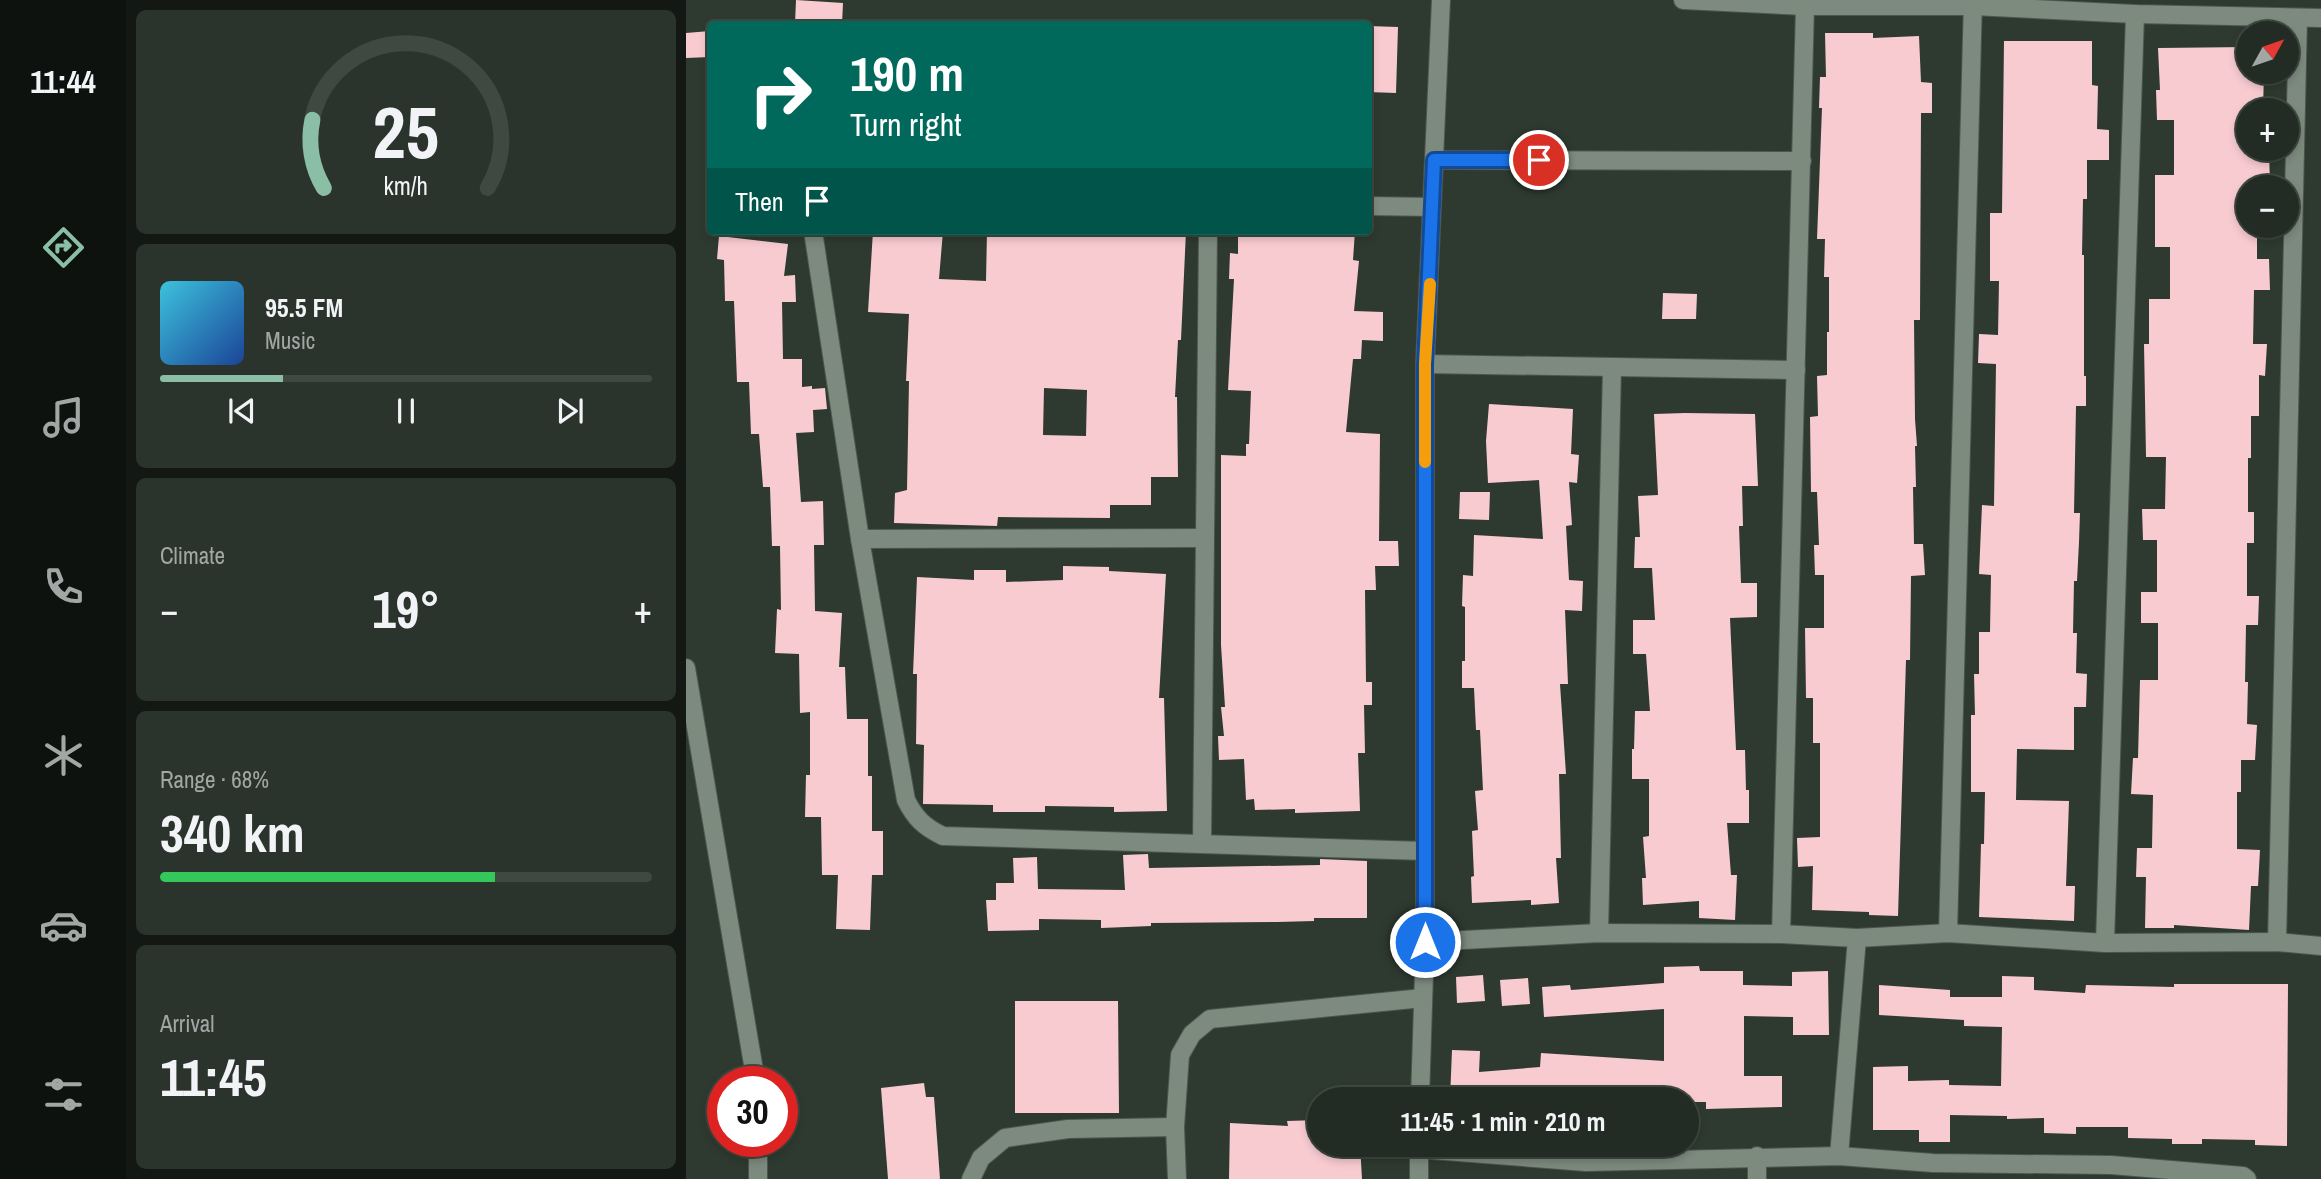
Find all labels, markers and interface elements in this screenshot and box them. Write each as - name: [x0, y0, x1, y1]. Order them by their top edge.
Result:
- north arrow: [2236, 21, 2300, 84]
- map controls: [2236, 21, 2299, 238]
- text: 190 m: [850, 40, 964, 106]
- icon: right: [735, 49, 826, 140]
- text: 11:44: [30, 60, 96, 103]
- text: 25: [373, 83, 439, 181]
- button: +: [2236, 98, 2299, 161]
- text: Turn right: [850, 103, 962, 146]
- pin: [1509, 130, 1569, 190]
- icon: arrive: [1520, 141, 1558, 179]
- text: km/h: [384, 169, 428, 203]
- button: −: [2236, 175, 2299, 238]
- icon: arrive: [798, 182, 836, 220]
- text: Then: [735, 184, 784, 219]
- icon: directions: [39, 223, 88, 272]
- text: 95.5 FM: [265, 290, 343, 325]
- text: Music: [265, 325, 315, 356]
- icon: previous: [223, 392, 261, 430]
- icon: pause: [387, 392, 425, 430]
- icon: next: [551, 392, 589, 430]
- icon: music: [39, 393, 88, 442]
- text: Climate: [160, 540, 225, 571]
- icon: phone: [39, 562, 88, 611]
- text: 19°: [372, 574, 440, 644]
- text: −: [160, 584, 178, 635]
- text: +: [634, 584, 652, 635]
- icon: climate: [39, 731, 88, 780]
- text: Range · 68%: [160, 764, 269, 795]
- text: 340 km: [160, 798, 305, 868]
- icon: car: [39, 901, 88, 950]
- position arrow: [1388, 905, 1462, 979]
- text: Arrival: [160, 1008, 215, 1039]
- text: 11:45: [160, 1042, 267, 1112]
- speed limit sign: 30: [707, 1066, 798, 1157]
- icon: filters: [39, 1070, 88, 1119]
- text: 11:45 · 1 min · 210 m: [1400, 1104, 1606, 1139]

